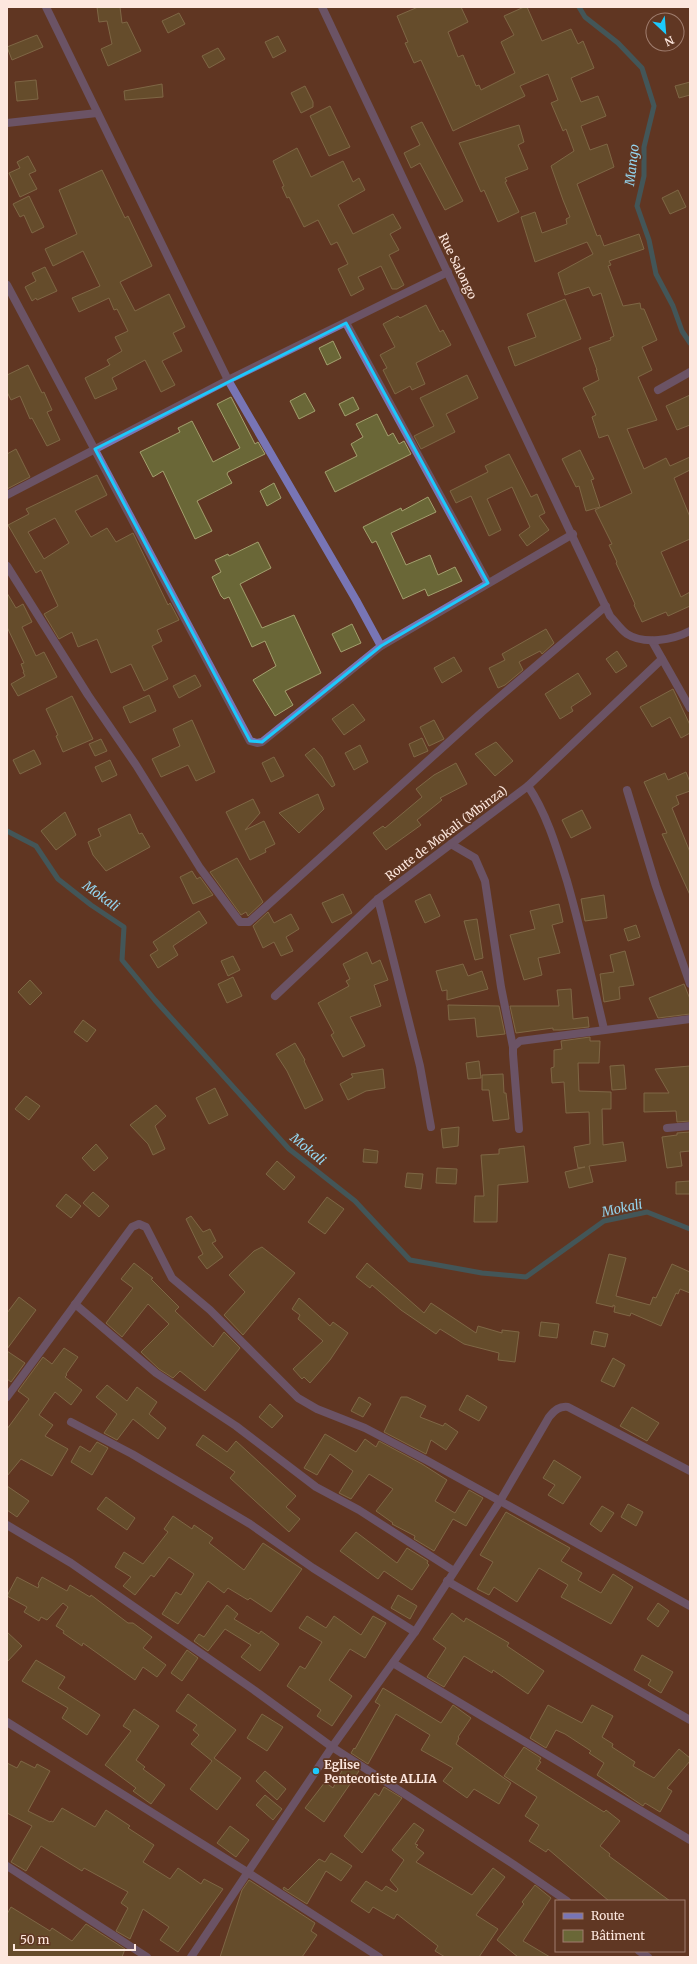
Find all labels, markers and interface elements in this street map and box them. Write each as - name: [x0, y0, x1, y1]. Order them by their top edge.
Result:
- north arrow: [645, 12, 685, 52]
- text: N: [662, 33, 676, 49]
- water label: Mango: [621, 143, 643, 188]
- street label: Rue Salongo: [436, 231, 480, 301]
- street label: Route de Mokali (Mbinza): [382, 782, 510, 884]
- water label: Mokali: [79, 876, 123, 915]
- water label: Mokali: [286, 1129, 329, 1169]
- water label: Mokali: [599, 1195, 644, 1221]
- place label: Eglise Pentecotiste ALLIA: [324, 1757, 437, 1786]
- marker: Eglise Pentecotiste ALLIA: [311, 1766, 321, 1776]
- legend: [555, 1900, 685, 1952]
- text: Route: [591, 1908, 624, 1923]
- scale bar: [14, 1926, 135, 1952]
- text: Bâtiment: [591, 1928, 645, 1943]
- text: 50 m: [20, 1932, 49, 1947]

